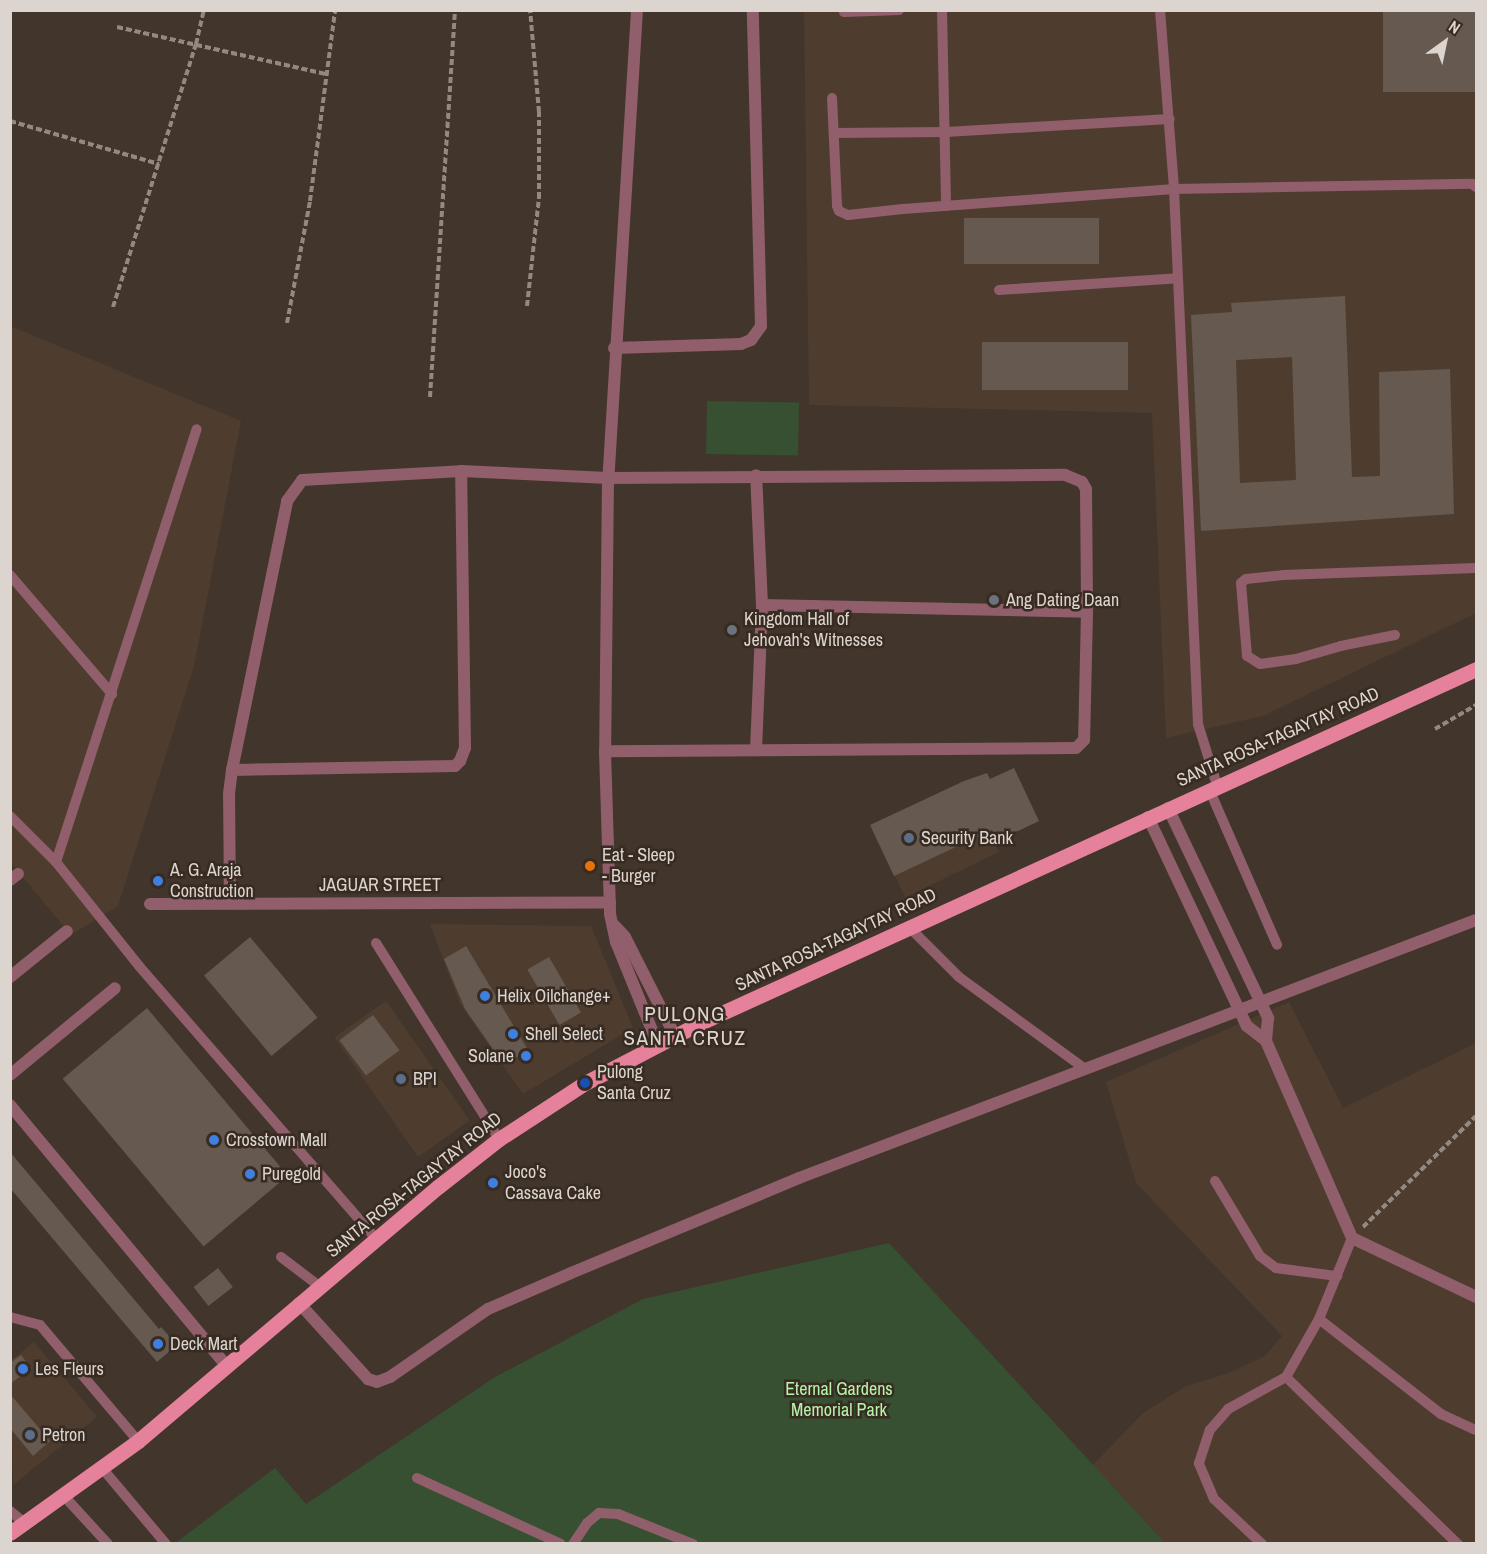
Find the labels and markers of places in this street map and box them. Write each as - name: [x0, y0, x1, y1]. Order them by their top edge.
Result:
- place label: Ang Dating Daan: [1006, 589, 1119, 611]
- marker: Ang Dating Daan: [987, 593, 1001, 607]
- place label: Kingdom Hall of Jehovah's Witnesses: [744, 609, 883, 652]
- marker: Kingdom Hall of Jehovah's Witnesses: [725, 623, 739, 637]
- place label: Security Bank: [921, 827, 1013, 849]
- marker: Security Bank: [902, 831, 916, 845]
- place label: Eat - Sleep - Burger: [602, 845, 675, 888]
- marker: Eat - Sleep - Burger: [583, 859, 597, 873]
- place label: A. G. Araja Construction: [170, 860, 254, 902]
- marker: A. G. Araja Construction: [151, 874, 165, 888]
- place label: Helix Oilchange+: [497, 985, 611, 1007]
- marker: Helix Oilchange+: [478, 989, 492, 1003]
- place label: Shell Select: [525, 1023, 603, 1045]
- marker: Shell Select: [506, 1027, 520, 1041]
- place label: Solane: [468, 1045, 514, 1067]
- marker: Solane: [519, 1049, 533, 1063]
- place label: Pulong Santa Cruz: [597, 1062, 671, 1104]
- place label: BPI: [413, 1068, 437, 1090]
- marker: BPI: [394, 1072, 408, 1086]
- marker: Pulong Santa Cruz: [578, 1076, 592, 1090]
- place label: Crosstown Mall: [226, 1129, 327, 1151]
- marker: Crosstown Mall: [207, 1133, 221, 1147]
- place label: Joco's Cassava Cake: [505, 1162, 601, 1204]
- place label: Puregold: [262, 1163, 321, 1185]
- marker: Puregold: [243, 1167, 257, 1181]
- marker: Joco's Cassava Cake: [486, 1176, 500, 1190]
- place label: Deck Mart: [170, 1333, 237, 1355]
- marker: Deck Mart: [151, 1337, 165, 1351]
- place label: Les Fleurs: [35, 1358, 104, 1380]
- marker: Les Fleurs: [16, 1362, 30, 1376]
- place label: Petron: [42, 1424, 85, 1446]
- marker: Petron: [23, 1428, 37, 1442]

